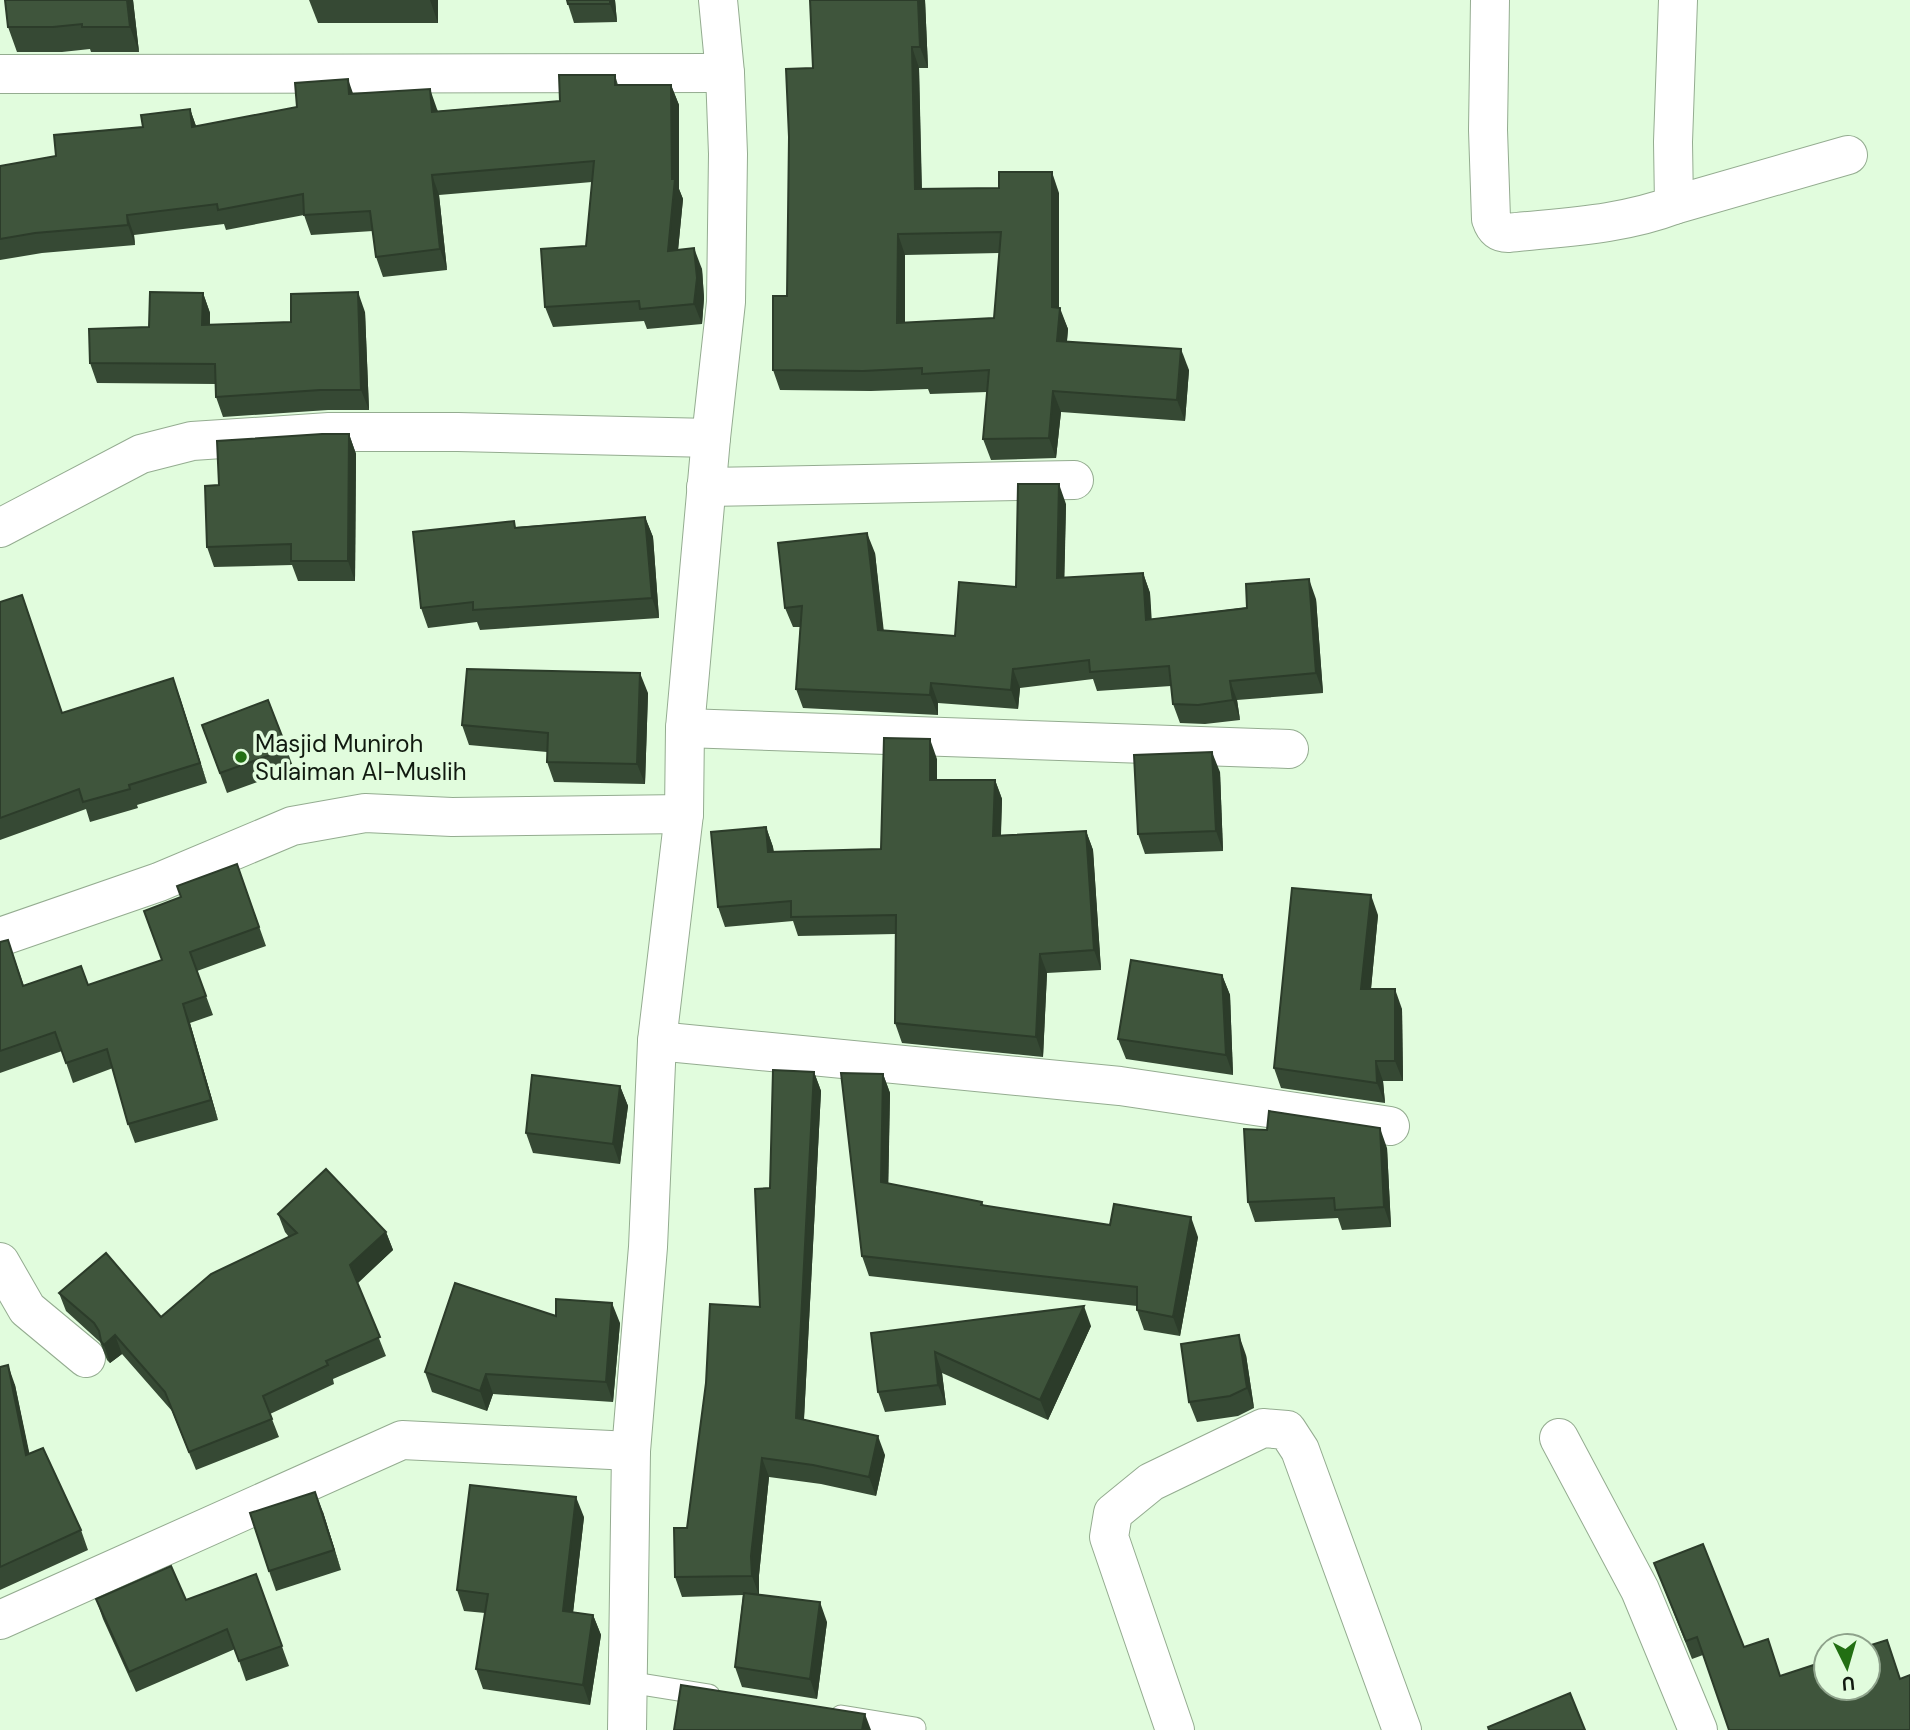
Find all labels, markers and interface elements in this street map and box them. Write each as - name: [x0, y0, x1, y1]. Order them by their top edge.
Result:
- place label: Masjid Muniroh Sulaiman Al-Muslih: [255, 728, 467, 787]
- marker: Masjid Muniroh Sulaiman Al-Muslih: [233, 749, 249, 765]
- north arrow: [1812, 1632, 1882, 1702]
- text: U: [1841, 1670, 1856, 1696]

